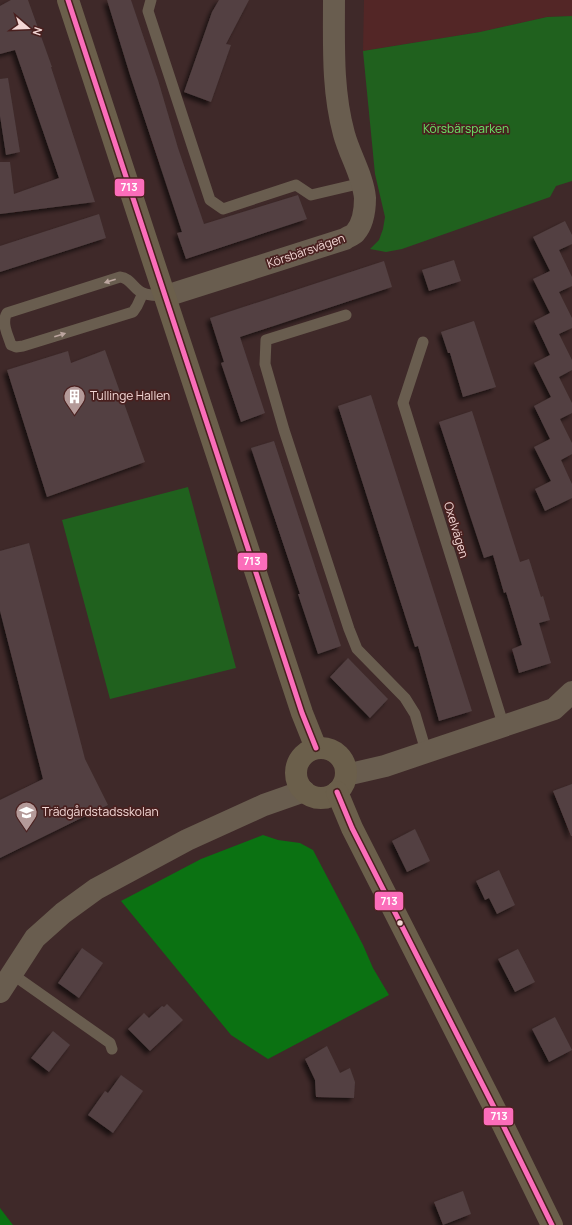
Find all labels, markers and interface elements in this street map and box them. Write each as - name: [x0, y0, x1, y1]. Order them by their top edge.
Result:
- north arrow: [8, 8, 48, 48]
- text: N: [30, 25, 46, 38]
- park label: Körsbärsparken: [423, 120, 509, 137]
- line badge: 713: [114, 178, 145, 197]
- text: 713: [120, 179, 138, 194]
- street label: Körsbärsvägen: [265, 229, 347, 272]
- one-way arrow: [104, 278, 116, 284]
- one-way arrow: [54, 332, 66, 338]
- building icon: Tullinge Hallen: [62, 383, 88, 416]
- place label: Tullinge Hallen: [90, 387, 170, 404]
- street label: Oxelvägen: [440, 500, 473, 560]
- line badge: 713: [237, 552, 268, 571]
- text: 713: [243, 553, 261, 568]
- school or university icon: Trädgårdstadsskolan: [14, 799, 40, 832]
- place label: Trädgårdstadsskolan: [42, 803, 159, 820]
- line badge: 713: [374, 891, 404, 911]
- text: 713: [380, 893, 398, 908]
- unlabelled marker: [395, 918, 405, 928]
- line badge: 713: [483, 1107, 514, 1126]
- text: 713: [490, 1108, 508, 1123]

